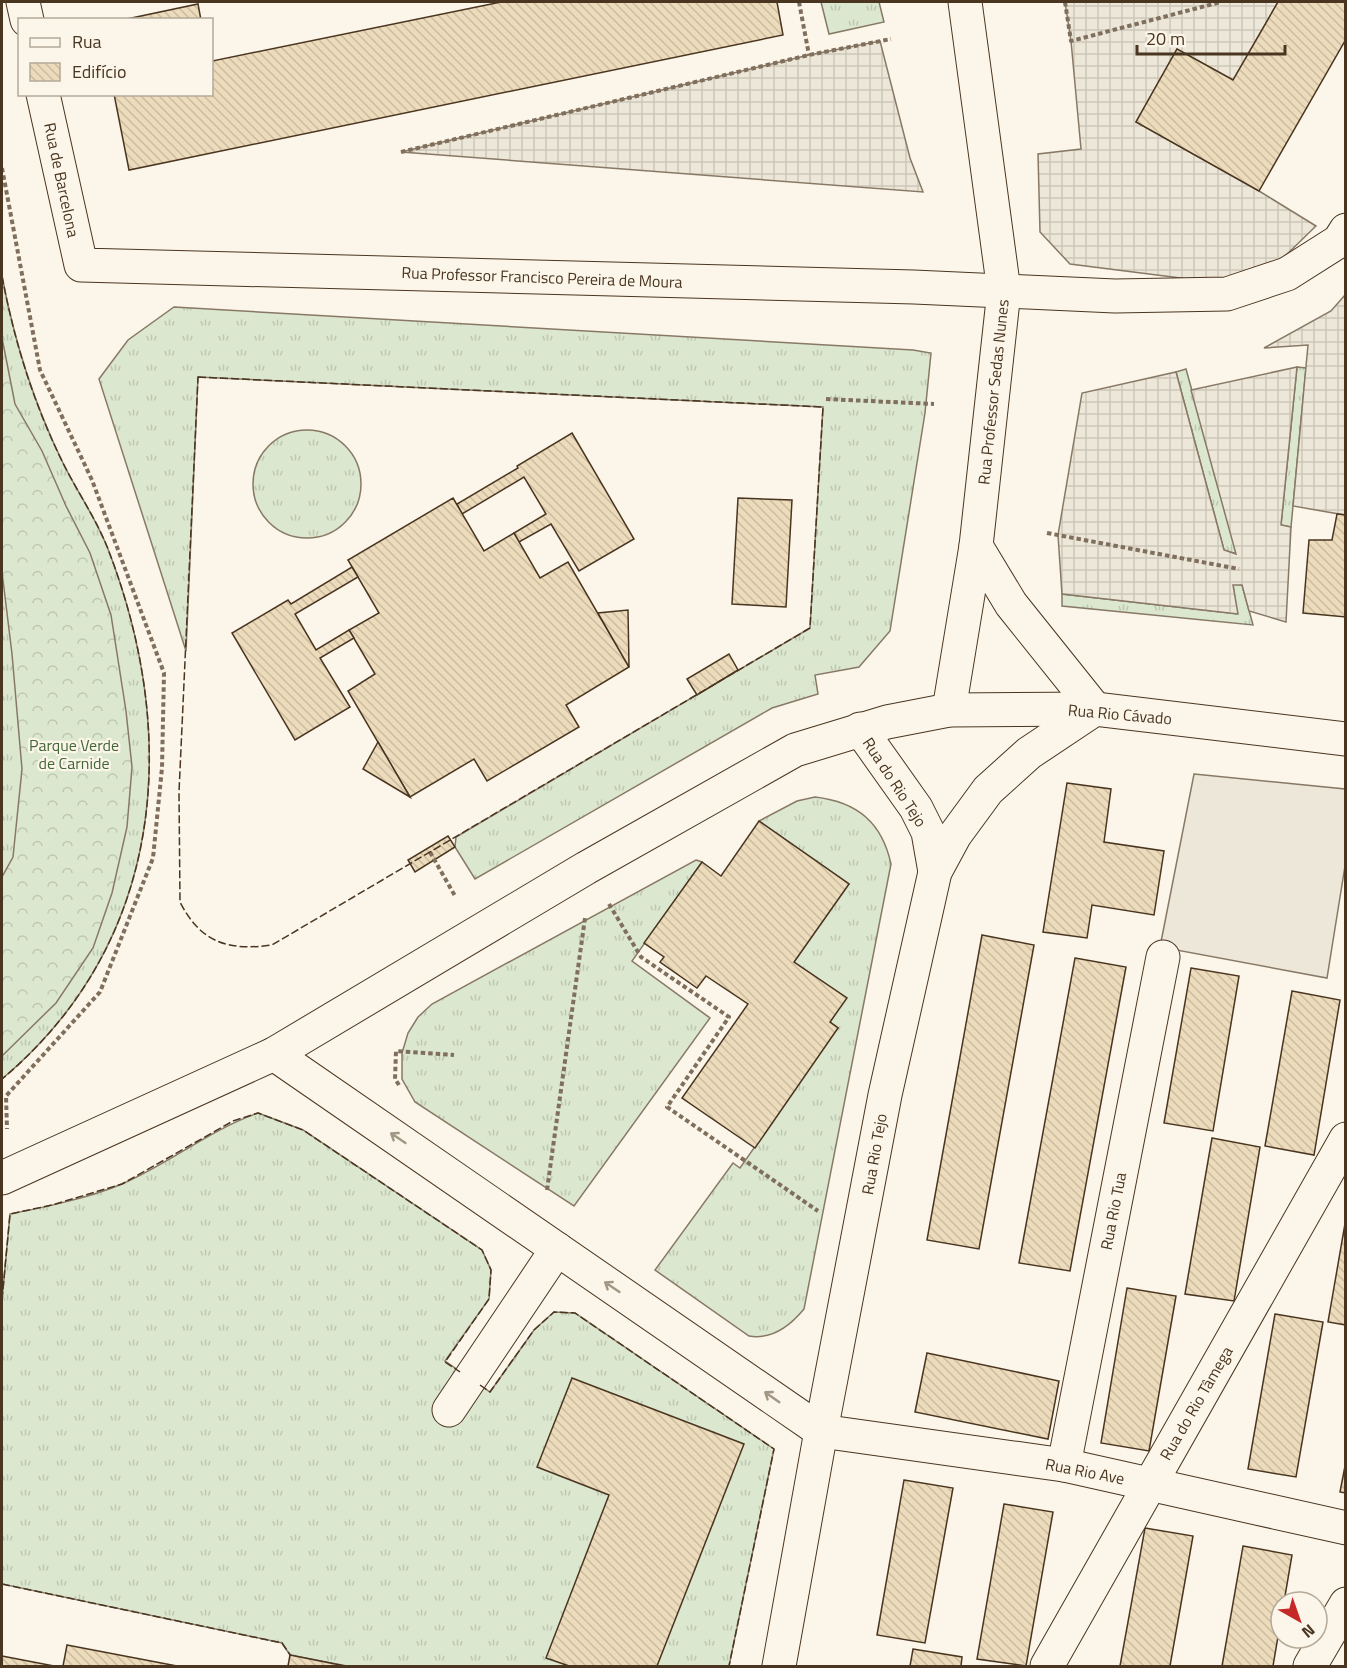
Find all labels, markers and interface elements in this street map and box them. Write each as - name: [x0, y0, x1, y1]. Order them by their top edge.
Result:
- legend: [18, 18, 213, 96]
- scale bar: [1137, 18, 1286, 56]
- text: 20 m: [1146, 25, 1185, 52]
- text: Rua: [72, 28, 102, 55]
- text: Edifício: [72, 58, 126, 85]
- street label: Rua de Barcelona: [38, 120, 86, 240]
- street label: Rua Professor Francisco Pereira de Moura: [401, 260, 683, 294]
- street label: Rua Professor Sedas Nunes: [971, 298, 1015, 486]
- street label: Rua Rio Cávado: [1067, 697, 1173, 731]
- street label: Rua do Rio Tejo: [857, 732, 933, 832]
- park label: Parque Verde de Carnide: [29, 733, 119, 775]
- street label: Rua Rio Tejo: [855, 1111, 893, 1197]
- one-way arrow: [390, 1132, 407, 1144]
- street label: Rua Rio Tua: [1094, 1170, 1132, 1252]
- one-way arrow: [604, 1281, 621, 1293]
- street label: Rua do Rio Tâmega: [1154, 1341, 1238, 1465]
- one-way arrow: [765, 1391, 781, 1403]
- street label: Rua Rio Ave: [1043, 1452, 1127, 1490]
- north arrow: [1269, 1590, 1329, 1650]
- text: N: [1297, 1619, 1321, 1644]

